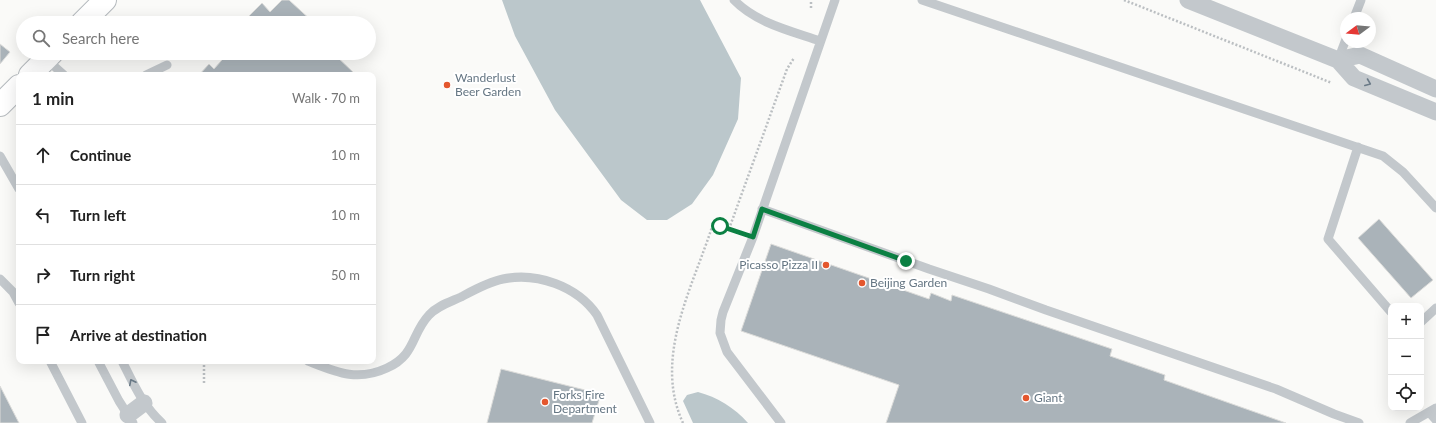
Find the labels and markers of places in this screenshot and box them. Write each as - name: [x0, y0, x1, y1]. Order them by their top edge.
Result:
- place label: Wanderlust Beer Garden: [455, 70, 521, 99]
- marker: Wanderlust Beer Garden: [442, 80, 452, 90]
- place label: Picasso Pizza II: [739, 257, 818, 272]
- marker: Picasso Pizza II: [821, 260, 831, 270]
- place label: Beijing Garden: [870, 275, 947, 290]
- marker: Beijing Garden: [857, 278, 867, 288]
- place label: Forks Fire Department: [553, 387, 618, 416]
- place label: Giant: [1034, 390, 1063, 405]
- marker: Giant: [1021, 393, 1031, 403]
- marker: Forks Fire Department: [540, 397, 550, 407]

